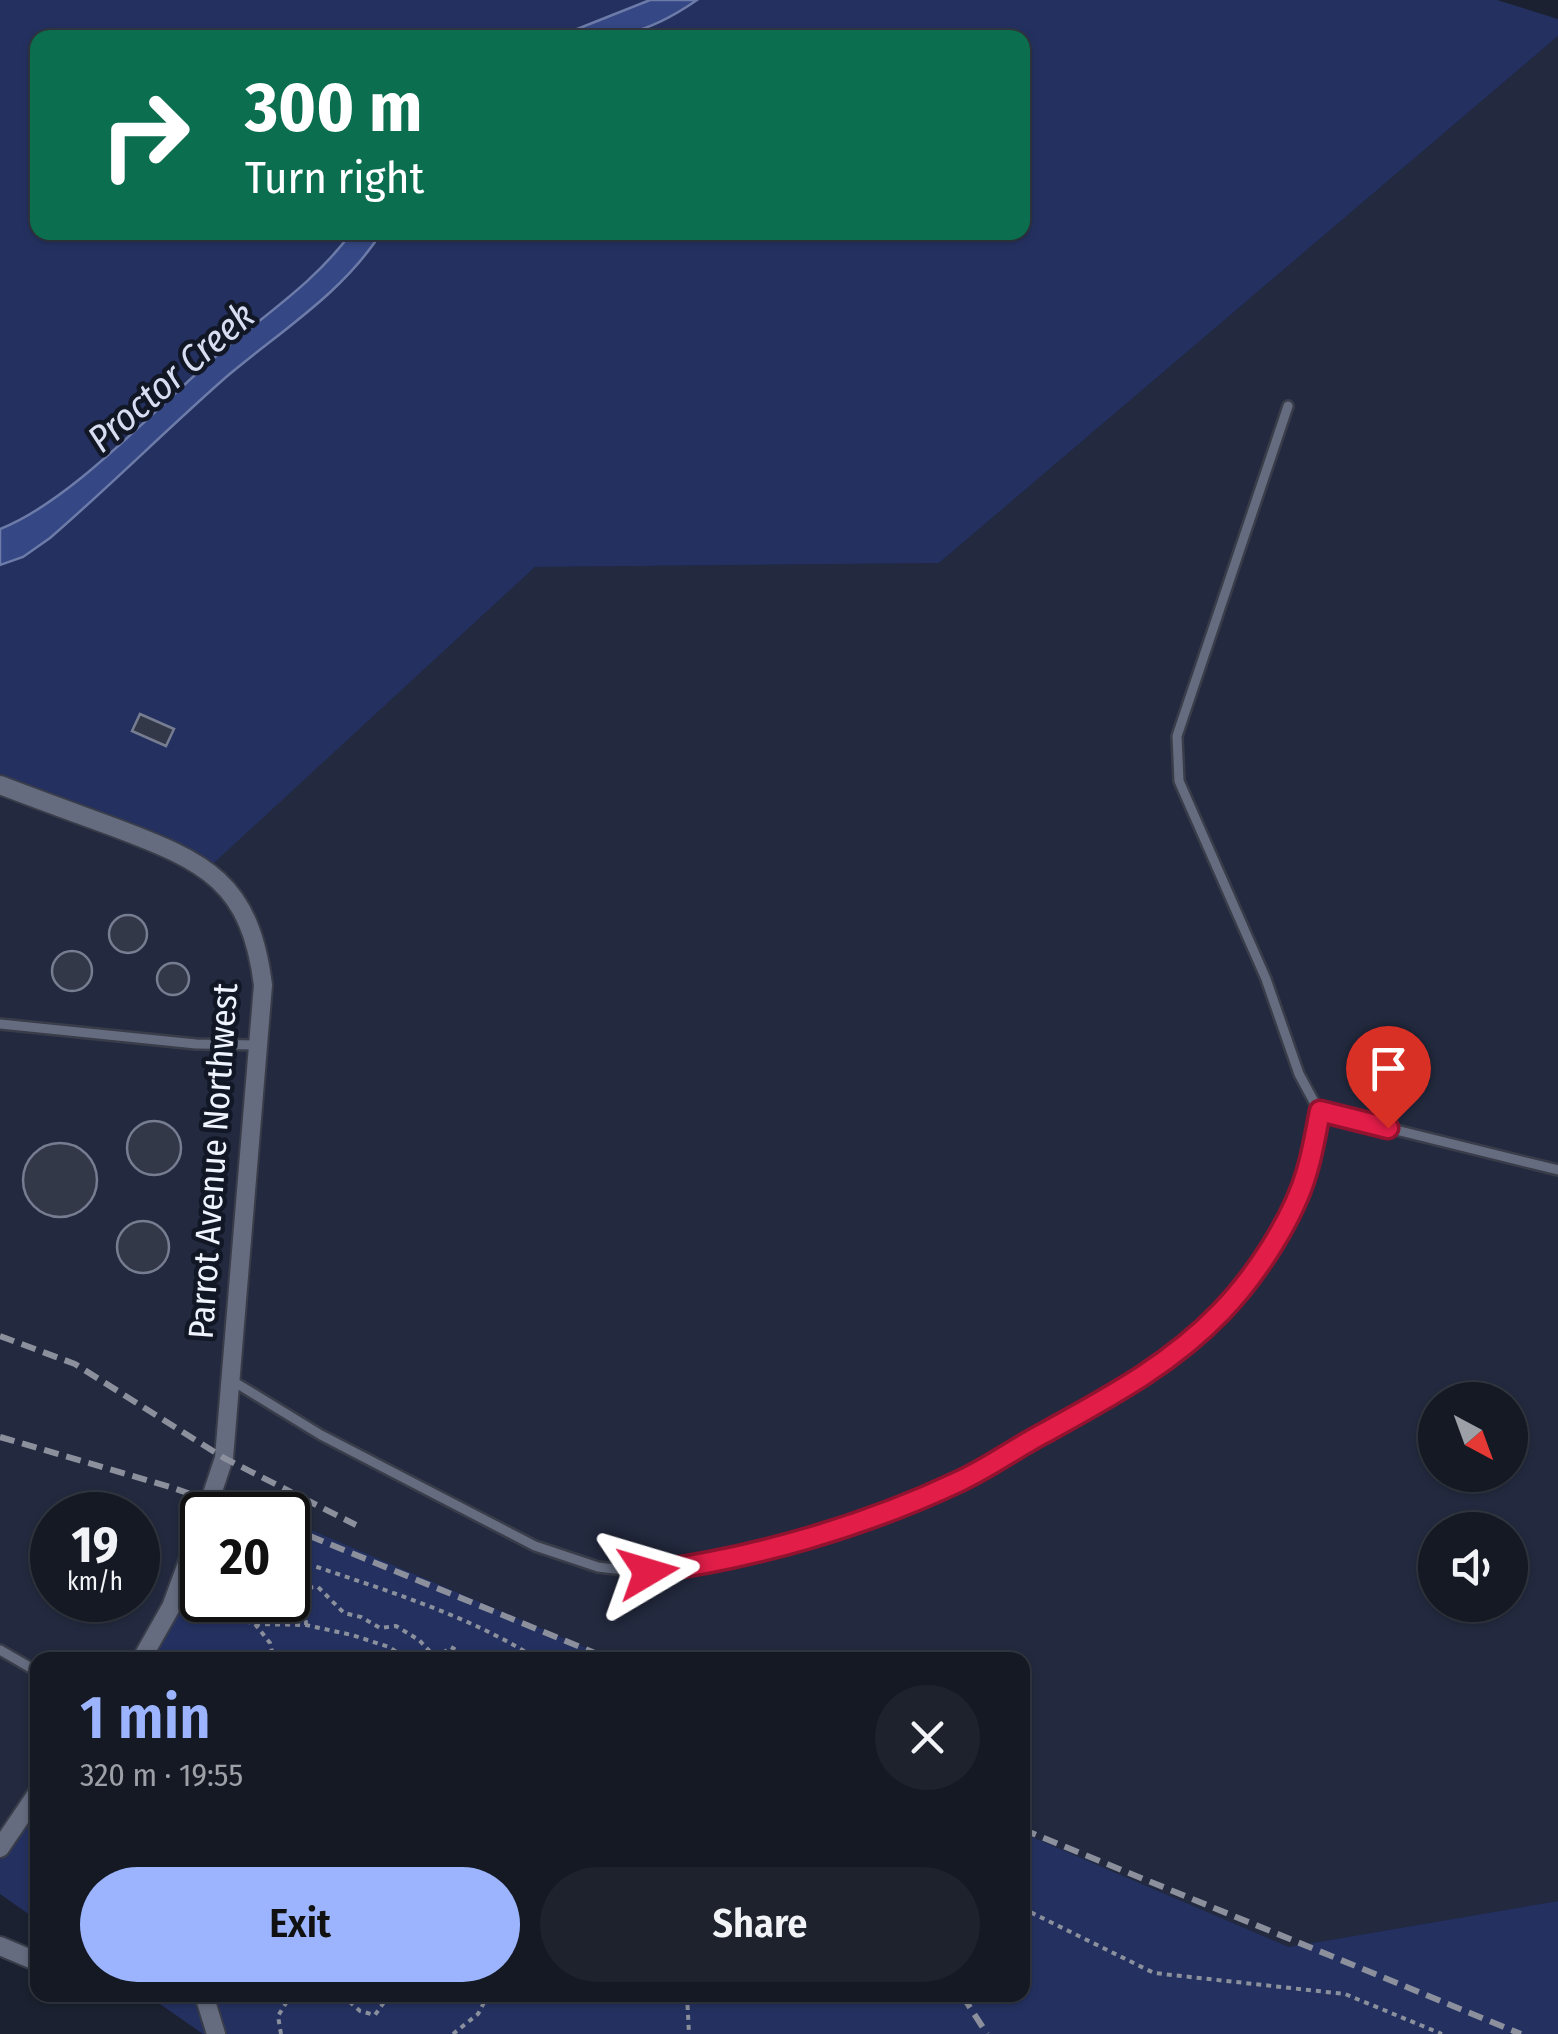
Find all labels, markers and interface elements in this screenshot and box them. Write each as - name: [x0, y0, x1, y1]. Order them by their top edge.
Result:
- text: 300 m: [245, 66, 423, 150]
- icon: right: [80, 70, 210, 200]
- text: Turn right: [245, 151, 424, 205]
- water label: Proctor Creek: [78, 292, 264, 462]
- street label: Parrot Avenue Northwest: [180, 981, 246, 1340]
- pin: [1346, 1026, 1431, 1129]
- icon: arrive: [1361, 1041, 1416, 1096]
- north arrow: [1418, 1382, 1528, 1492]
- map controls: [1418, 1382, 1528, 1622]
- speed limit sign: 20: [180, 1492, 310, 1622]
- button: sound: [1418, 1512, 1528, 1622]
- text: 19: [71, 1515, 118, 1575]
- position arrow: [596, 1520, 700, 1624]
- text: km/h: [67, 1567, 123, 1597]
- text: 1 min: [80, 1682, 211, 1754]
- button: close: [875, 1685, 980, 1790]
- text: 320 m · 19:55: [80, 1756, 243, 1794]
- button: Exit: [80, 1867, 520, 1982]
- button: Share: [540, 1867, 980, 1982]

